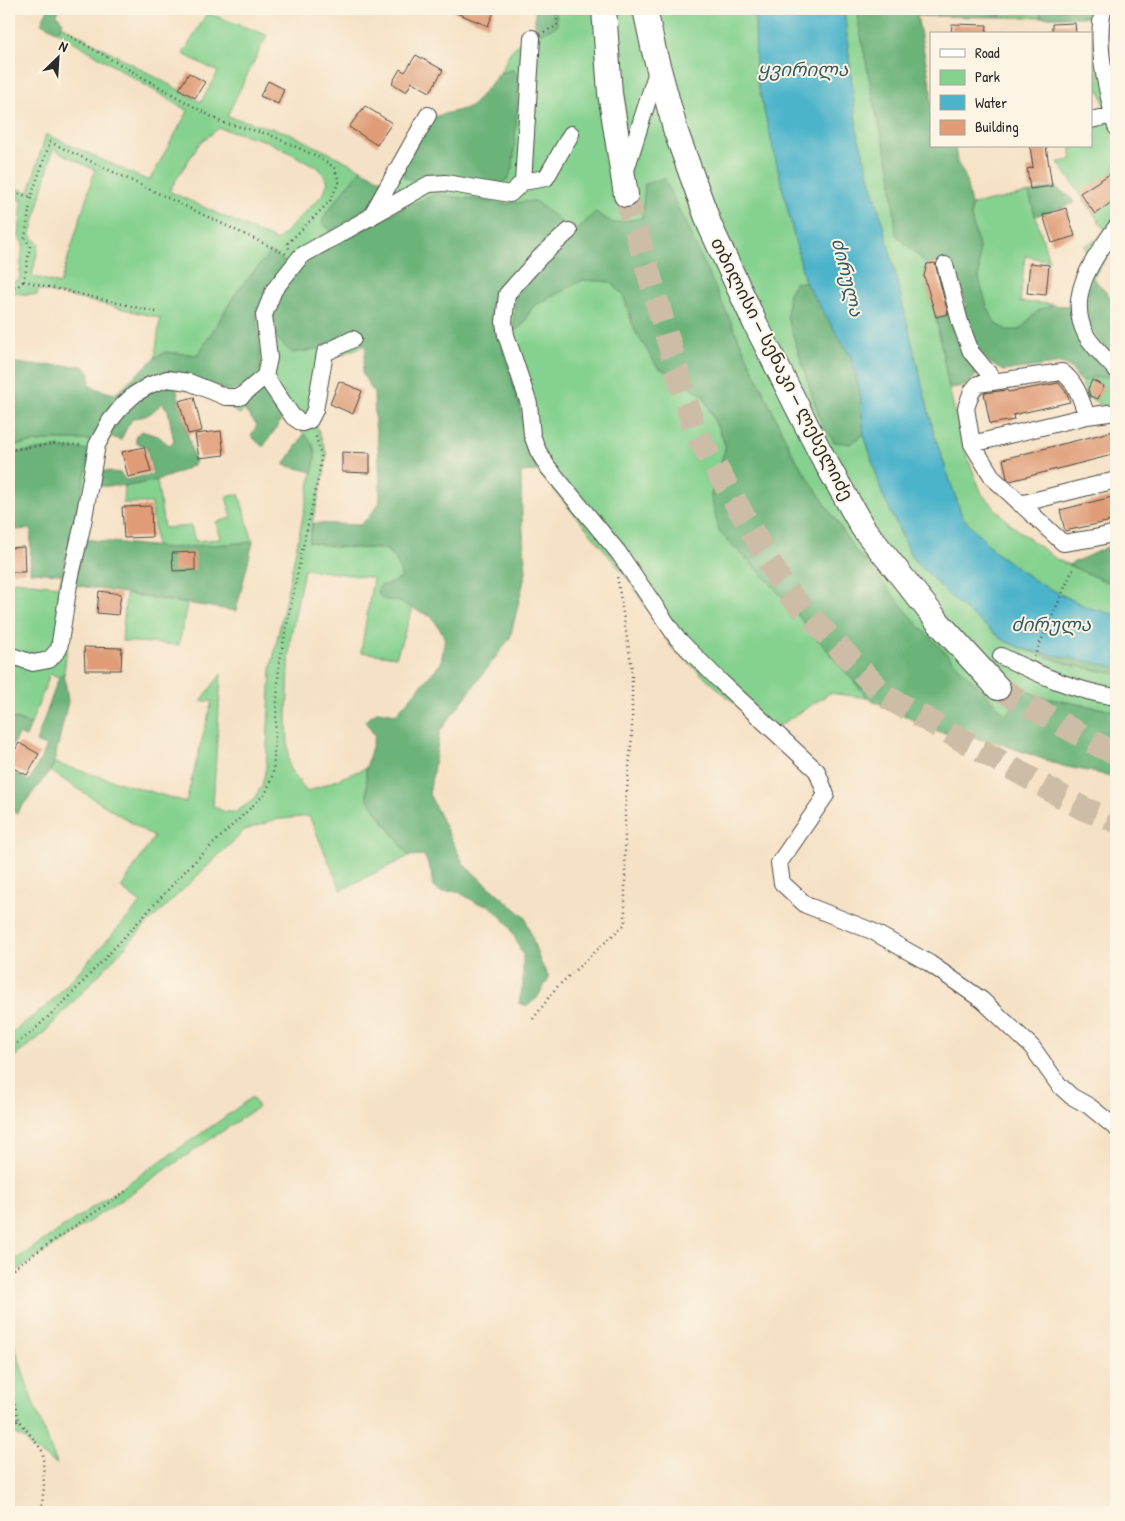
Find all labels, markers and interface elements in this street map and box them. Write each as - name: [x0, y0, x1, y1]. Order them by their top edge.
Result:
- north arrow: [32, 32, 82, 82]
- legend: [930, 32, 1092, 148]
- text: N: [56, 36, 72, 56]
- text: Road: [975, 42, 1000, 63]
- water label: ყვირილა: [758, 56, 849, 82]
- text: Park: [975, 66, 1000, 87]
- text: Water: [975, 92, 1007, 113]
- text: Building: [975, 116, 1019, 137]
- street label: თბილისი — სენაკი — ლესელიძე: [705, 233, 860, 505]
- water label: ძირულა: [826, 235, 870, 320]
- water label: ძირულა: [1011, 611, 1092, 637]

